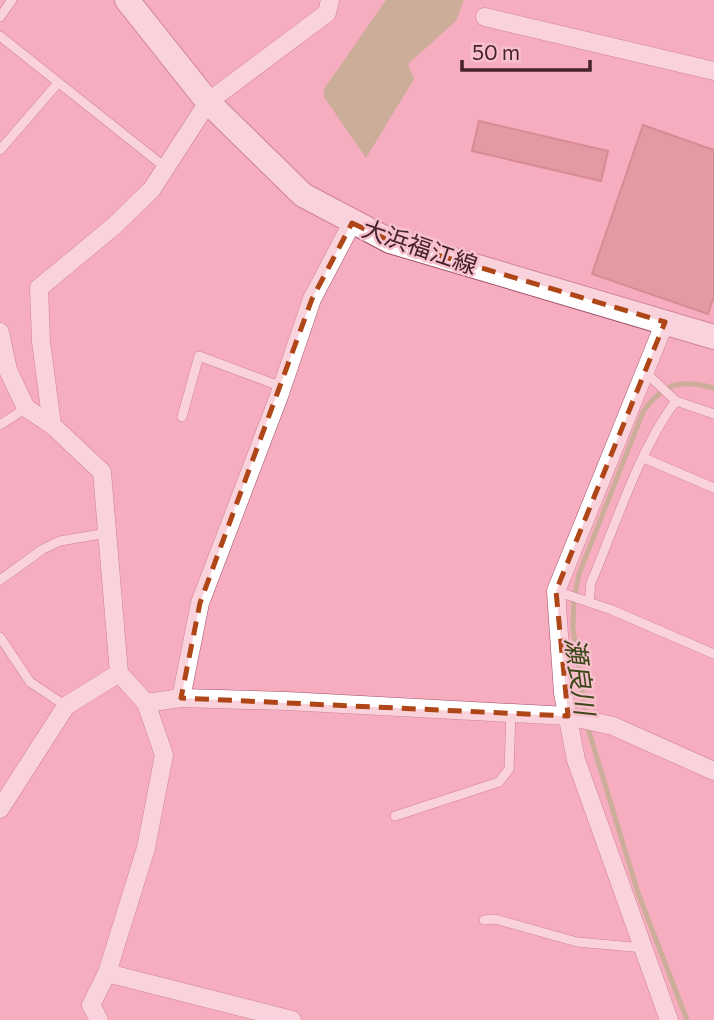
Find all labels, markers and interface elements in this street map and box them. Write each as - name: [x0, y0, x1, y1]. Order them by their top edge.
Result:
- scale bar: [462, 28, 590, 72]
- text: 50 m: [472, 39, 520, 64]
- street label: 大浜福江線: [359, 213, 481, 279]
- water label: 瀬良川: [560, 635, 602, 720]

